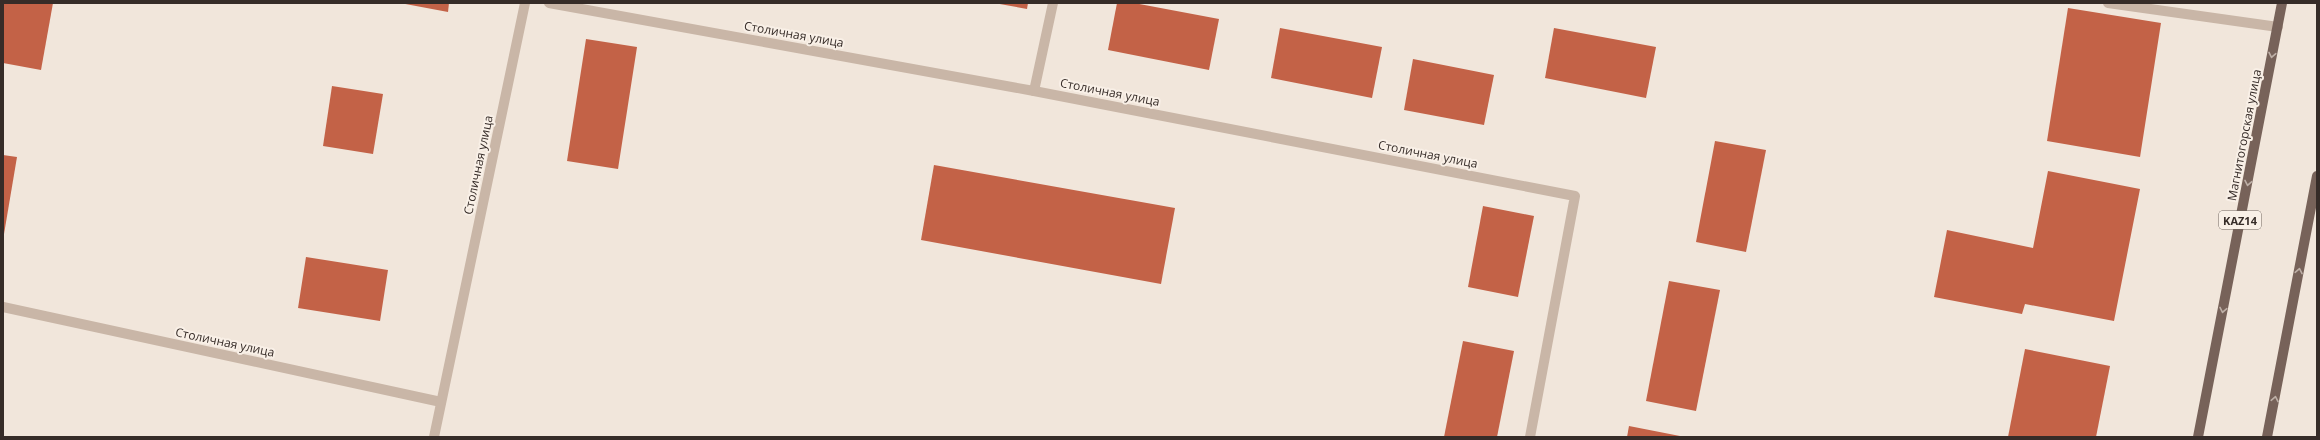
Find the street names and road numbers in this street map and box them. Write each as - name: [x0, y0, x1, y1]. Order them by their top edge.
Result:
- street label: Столичная улица: [743, 17, 845, 51]
- street label: Магнитогорская улица: [2223, 68, 2265, 202]
- street label: Столичная улица: [1059, 74, 1161, 110]
- street label: Столичная улица: [459, 114, 497, 216]
- street label: Столичная улица: [1377, 136, 1479, 172]
- road number: KAZ14: [2219, 211, 2261, 229]
- street label: Столичная улица: [174, 323, 276, 361]

